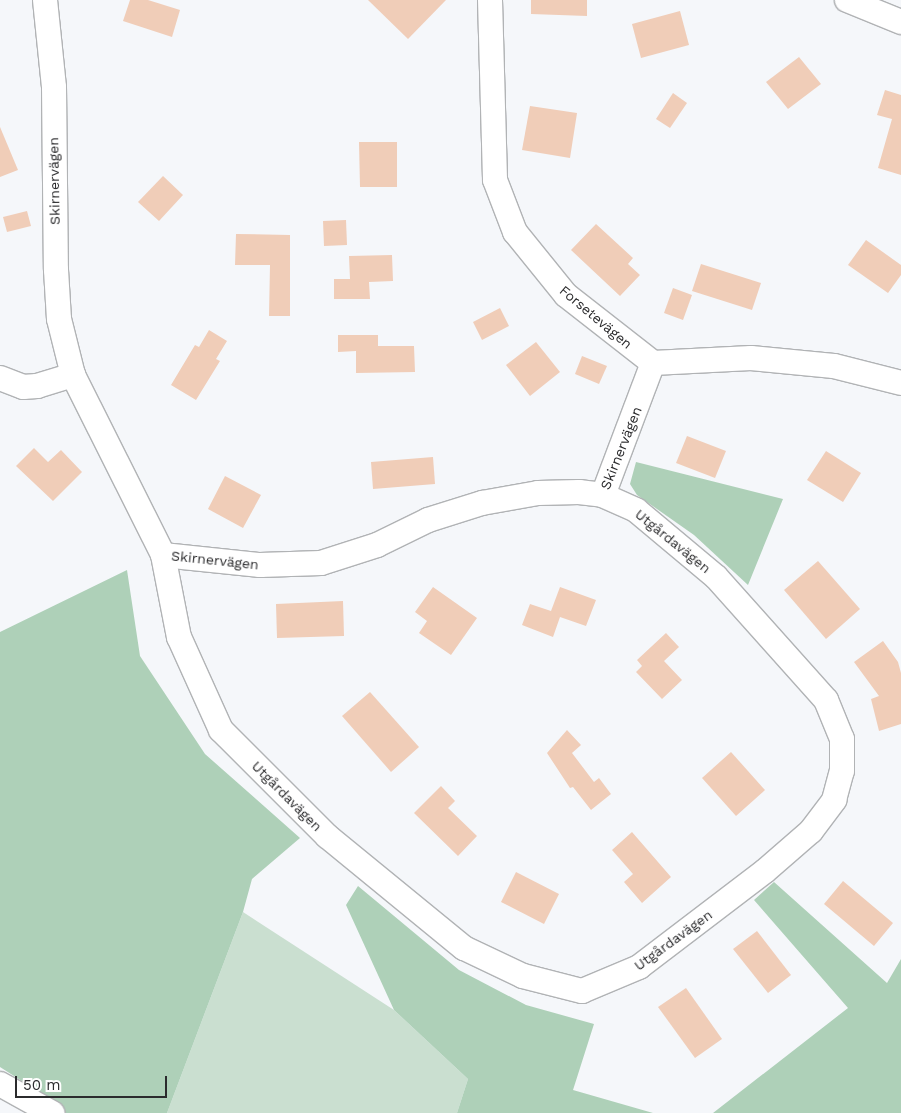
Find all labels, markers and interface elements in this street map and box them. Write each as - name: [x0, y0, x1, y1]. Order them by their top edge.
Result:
- street label: Skirnervägen: [45, 137, 63, 225]
- street label: Forsetevägen: [556, 282, 636, 352]
- street label: Skirnervägen: [597, 404, 645, 492]
- street label: Utgårdavägen: [632, 505, 714, 577]
- street label: Skirnervägen: [170, 547, 260, 573]
- street label: Utgårdavägen: [248, 757, 326, 835]
- street label: Utgårdavägen: [631, 906, 715, 974]
- scale bar: [18, 1066, 170, 1098]
- text: 50 m: [23, 1076, 60, 1094]

